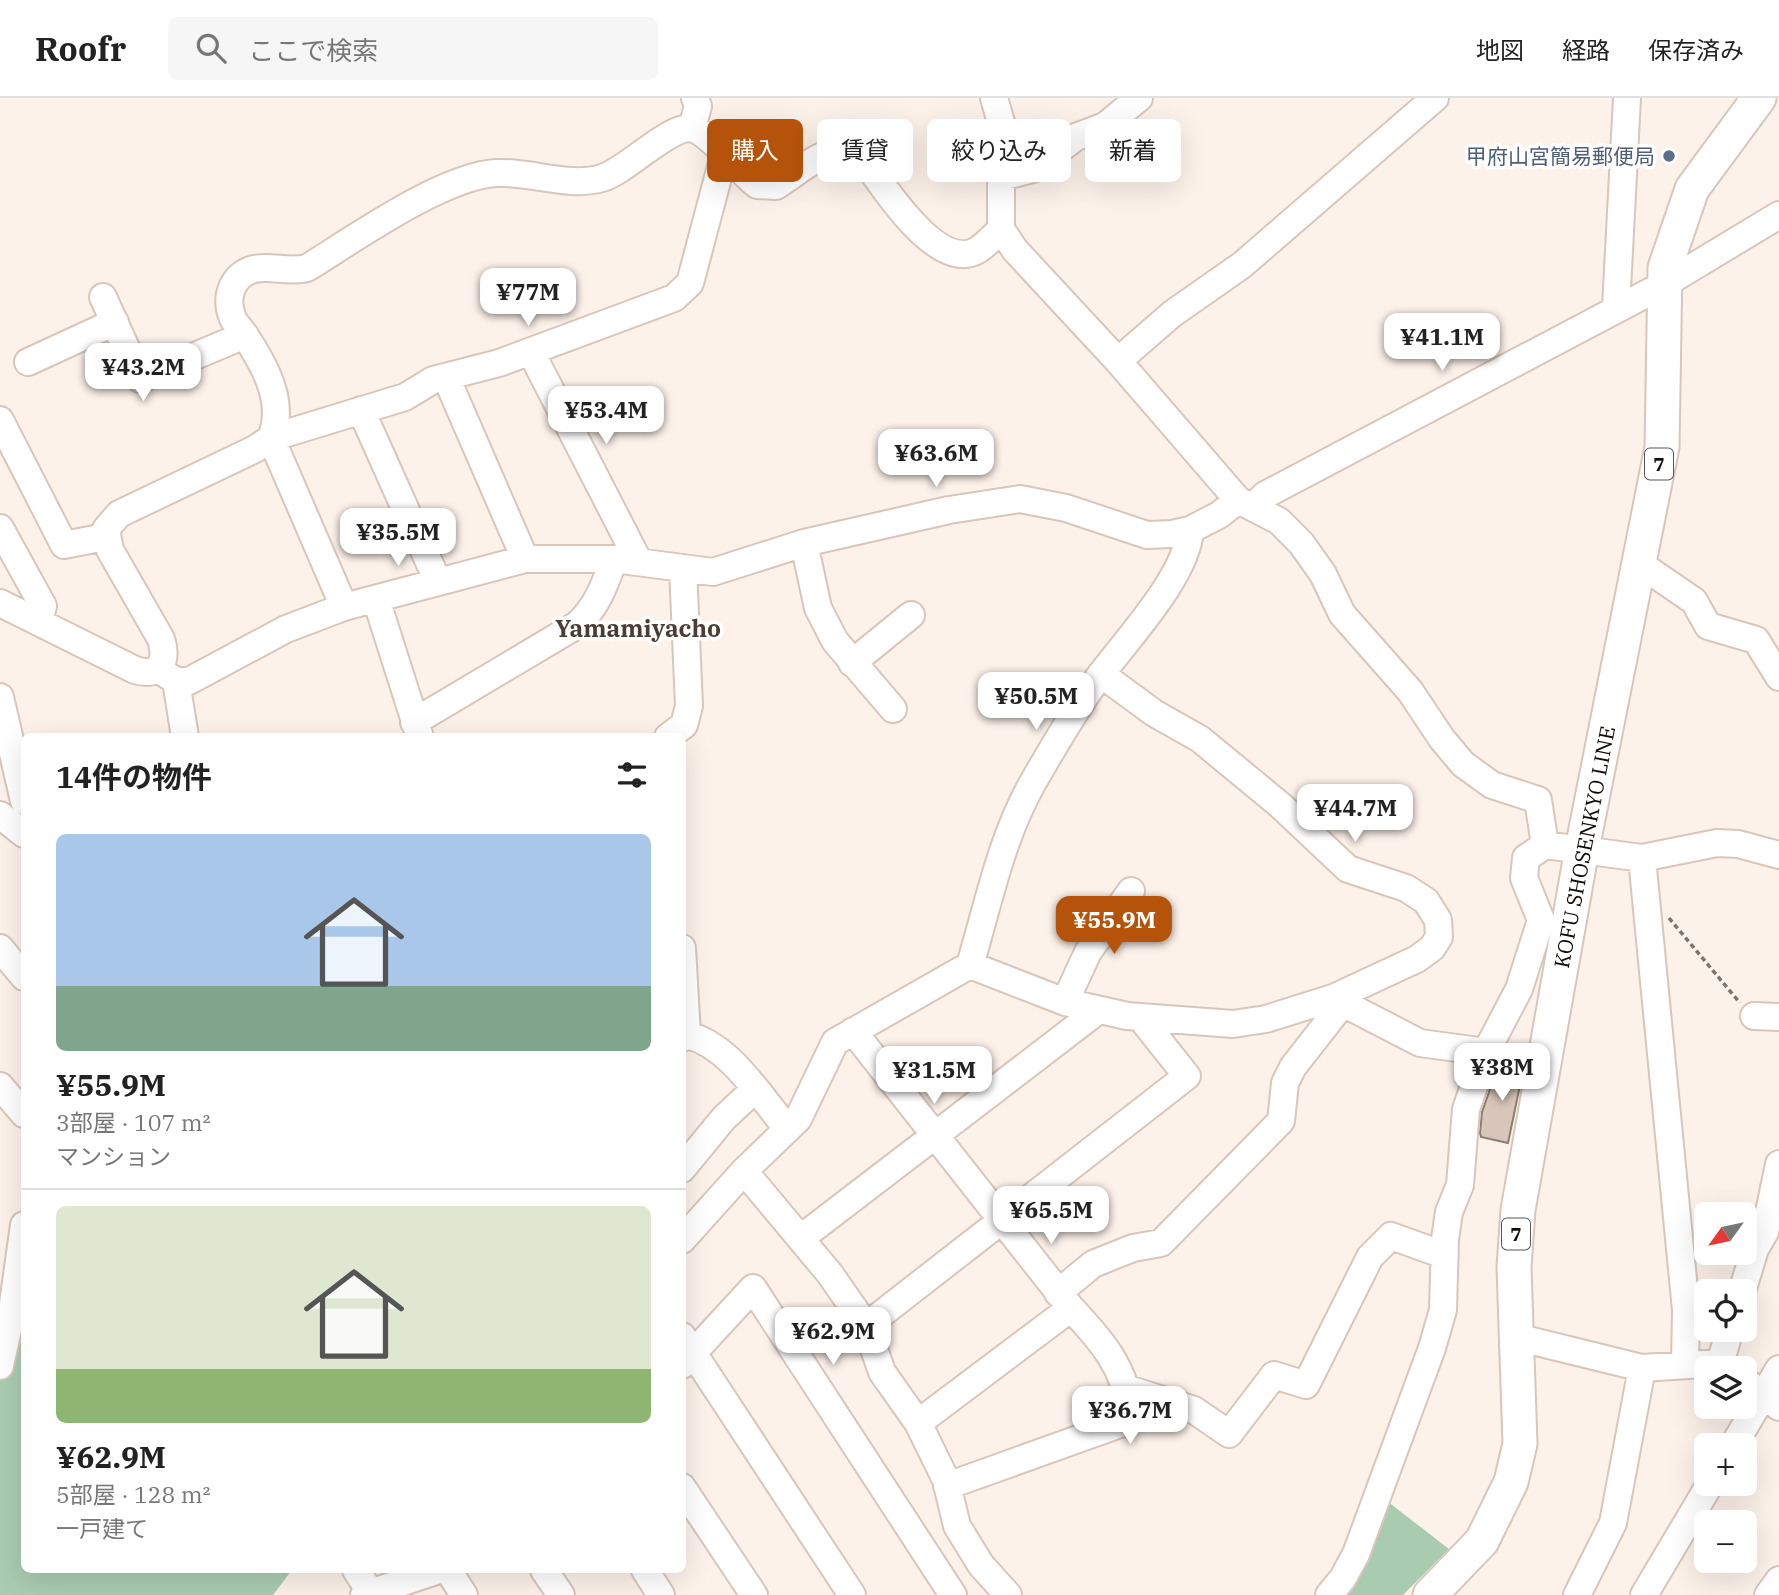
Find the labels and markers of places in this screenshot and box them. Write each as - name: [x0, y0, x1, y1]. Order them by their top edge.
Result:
- place label: 甲府山宮簡易郵便局: [1466, 142, 1655, 170]
- marker: 甲府山宮簡易郵便局: [1661, 148, 1677, 164]
- pin: ¥77M: [487, 268, 569, 328]
- pin: ¥41.1M: [1385, 314, 1499, 373]
- pin: ¥43.2M: [86, 344, 200, 403]
- pin: ¥53.4M: [549, 386, 663, 446]
- pin: ¥63.6M: [879, 430, 993, 489]
- pin: ¥35.5M: [341, 508, 455, 568]
- pin: ¥50.5M: [979, 672, 1093, 732]
- pin: ¥44.7M: [1298, 784, 1412, 844]
- pin: ¥55.9M: [1057, 896, 1171, 956]
- pin: ¥38M: [1461, 1044, 1543, 1103]
- pin: ¥31.5M: [877, 1046, 991, 1106]
- pin: ¥65.5M: [994, 1186, 1108, 1246]
- pin: ¥62.9M: [776, 1308, 890, 1367]
- pin: ¥36.7M: [1073, 1386, 1187, 1446]

